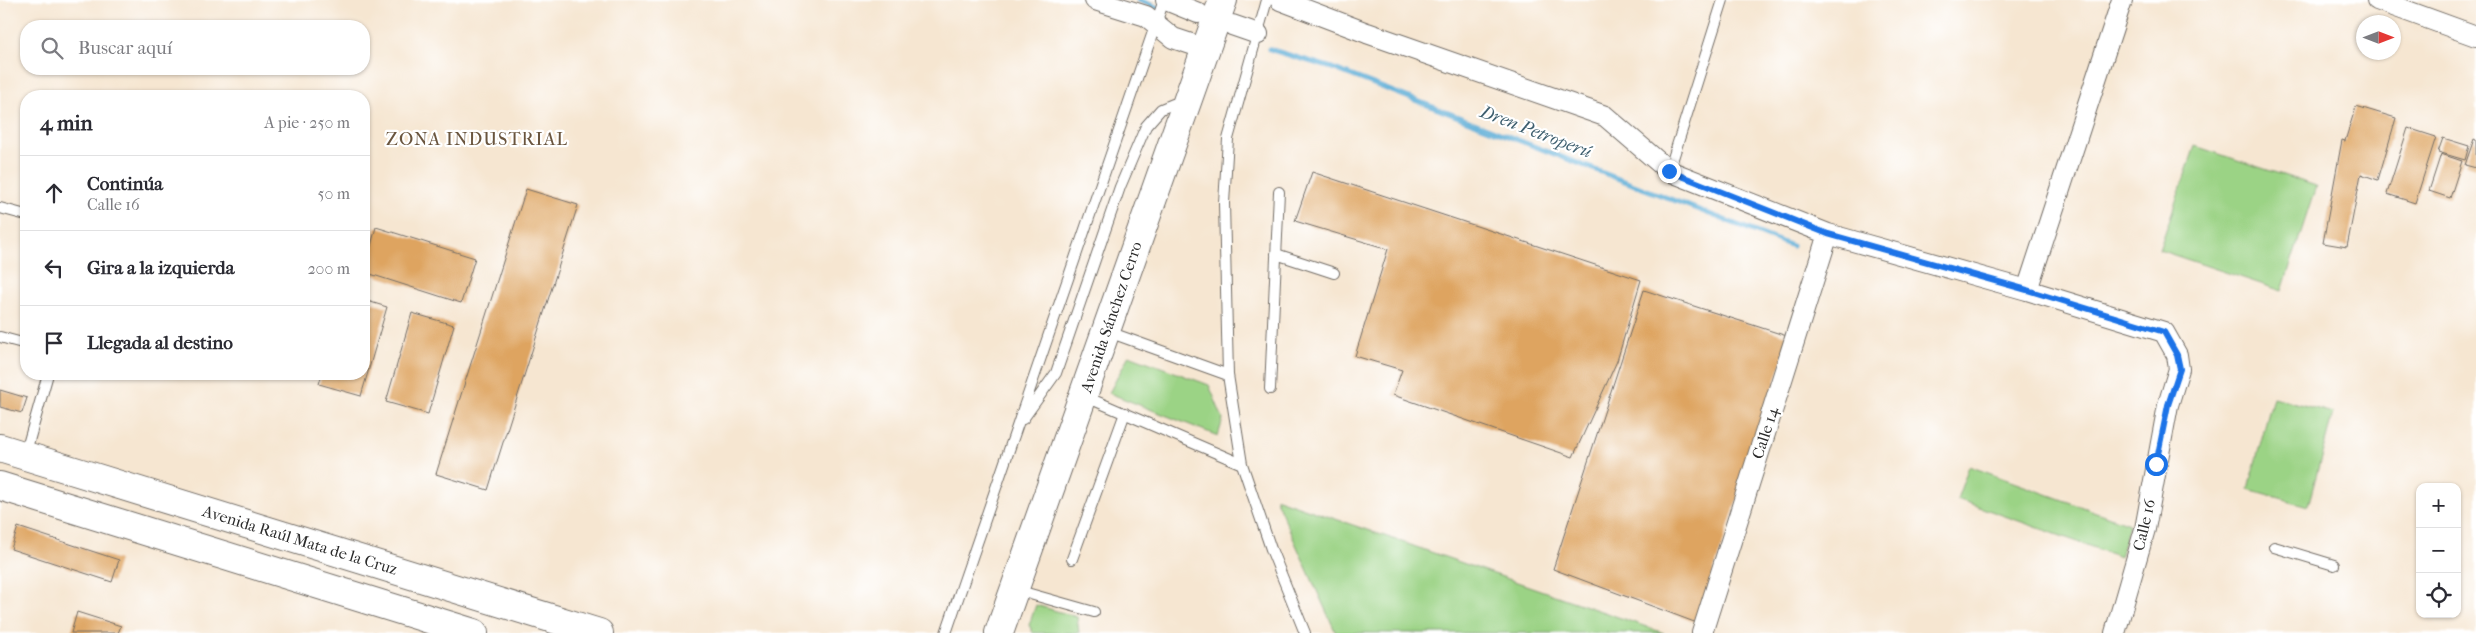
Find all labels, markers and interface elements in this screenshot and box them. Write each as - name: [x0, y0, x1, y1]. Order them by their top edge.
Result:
- north arrow: [2356, 15, 2401, 60]
- search box: [20, 20, 370, 75]
- icon: search: [38, 34, 66, 62]
- text: Buscar aquí: [78, 37, 172, 59]
- water label: Dren Petroperú: [1477, 101, 1595, 163]
- text: 4 min: [40, 111, 93, 135]
- text: A pie · 250 m: [264, 113, 350, 132]
- district label: ZONA INDUSTRIAL: [386, 129, 568, 150]
- route end: [1658, 160, 1681, 183]
- text: Continúa: [87, 173, 163, 195]
- icon: ahead: [40, 179, 68, 207]
- text: 50 m: [318, 184, 350, 203]
- text: Calle 16: [87, 195, 140, 214]
- street label: Avenida Sánchez Cerro: [1076, 239, 1146, 396]
- icon: left: [40, 254, 68, 282]
- text: Gira a la izquierda: [87, 257, 234, 279]
- text: 200 m: [307, 259, 350, 278]
- icon: arrive: [40, 329, 68, 357]
- text: Llegada al destino: [87, 332, 233, 354]
- street label: Calle 14: [1748, 404, 1782, 461]
- route start: [2145, 453, 2168, 476]
- map controls: [2416, 483, 2461, 618]
- button: +: [2416, 483, 2461, 528]
- street label: Calle 16: [2129, 497, 2159, 553]
- street label: Avenida Raúl Mata de la Cruz: [199, 501, 400, 579]
- button: −: [2416, 528, 2461, 573]
- button: locate: [2416, 573, 2461, 618]

